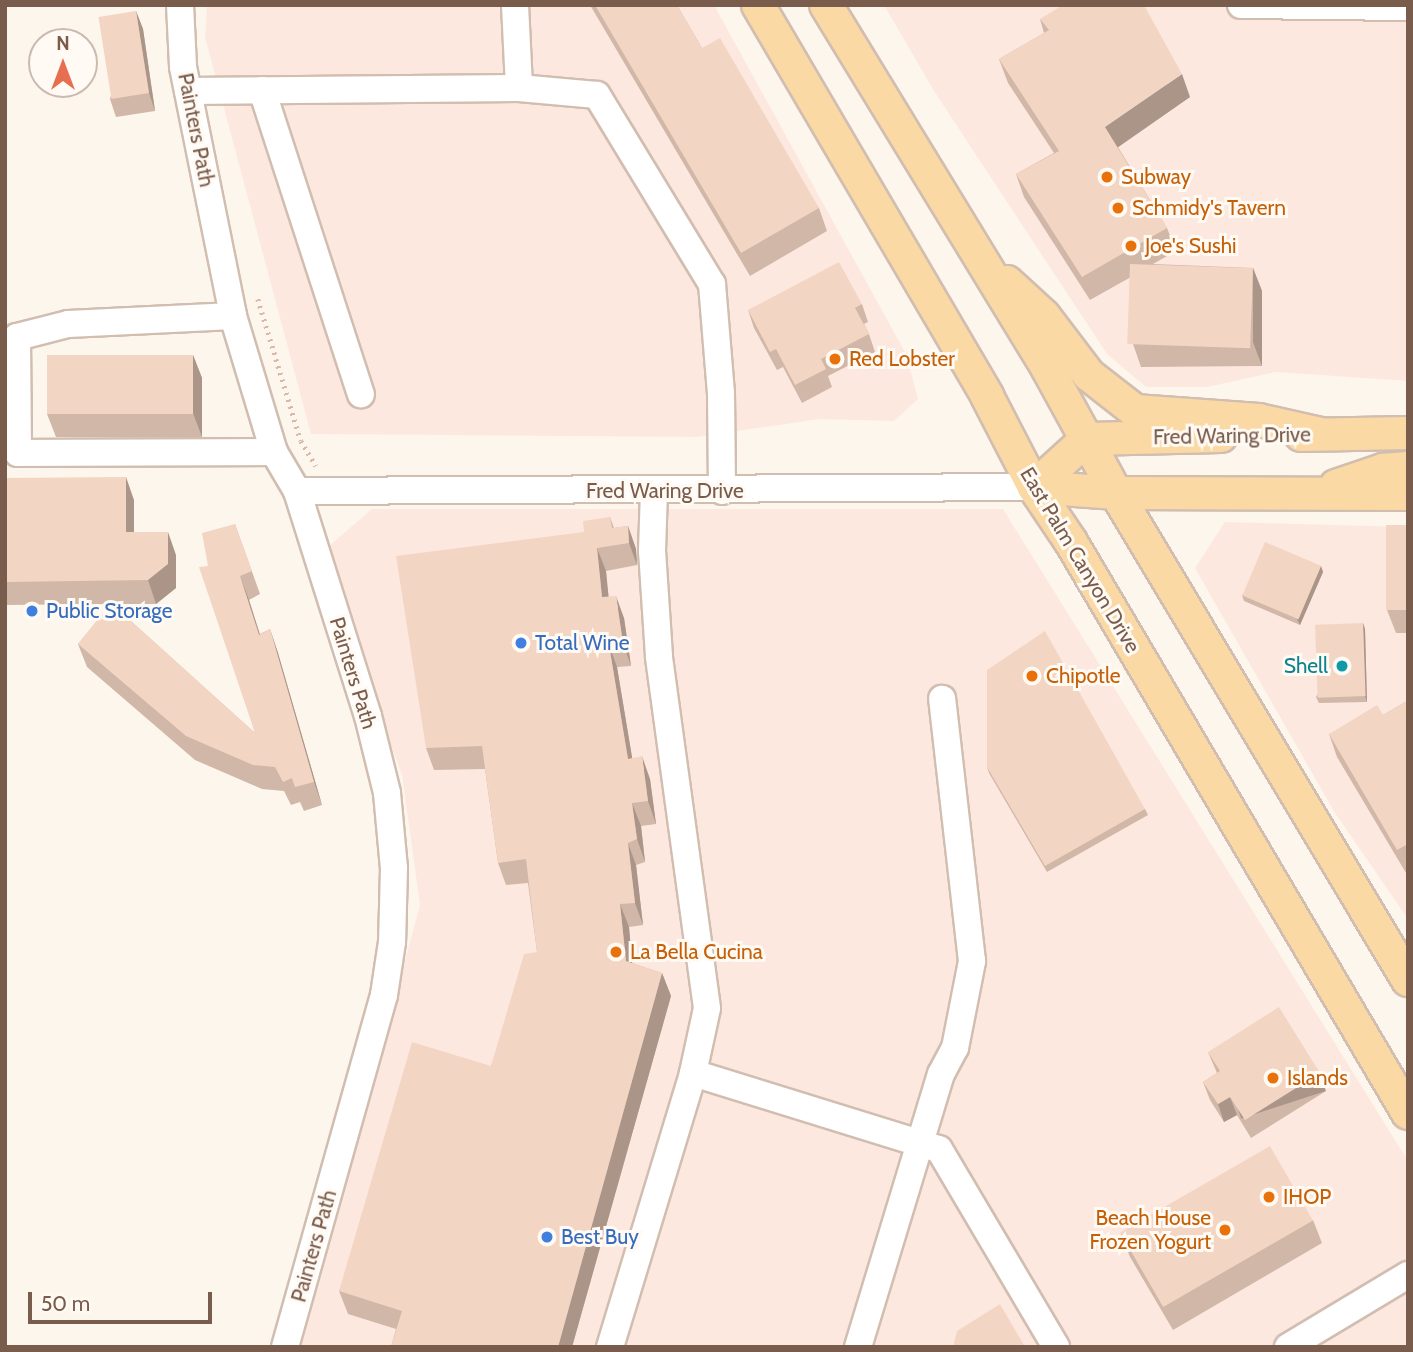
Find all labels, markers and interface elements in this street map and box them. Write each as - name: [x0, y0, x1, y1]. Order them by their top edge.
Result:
- north arrow: [28, 28, 98, 98]
- text: N: [56, 32, 70, 55]
- street label: Painters Path: [173, 71, 219, 189]
- place label: Subway: [1121, 164, 1191, 190]
- marker: Subway: [1099, 169, 1115, 185]
- place label: Schmidy's Tavern: [1132, 195, 1286, 221]
- marker: Schmidy's Tavern: [1110, 200, 1126, 216]
- place label: Joe's Sushi: [1145, 233, 1236, 259]
- marker: Joe's Sushi: [1123, 238, 1139, 254]
- place label: Red Lobster: [849, 346, 955, 372]
- marker: Red Lobster: [827, 351, 843, 367]
- street label: Fred Waring Drive: [1153, 422, 1311, 450]
- street label: East Palm Canyon Drive: [1015, 463, 1145, 657]
- street label: Fred Waring Drive: [586, 478, 744, 504]
- place label: Public Storage: [46, 598, 172, 624]
- marker: Public Storage: [24, 603, 40, 619]
- street label: Painters Path: [324, 614, 382, 732]
- place label: Total Wine: [535, 630, 629, 656]
- marker: Total Wine: [513, 635, 529, 651]
- place label: Shell: [1284, 653, 1328, 679]
- marker: Shell: [1334, 658, 1350, 674]
- place label: Chipotle: [1046, 663, 1121, 689]
- marker: Chipotle: [1024, 668, 1040, 684]
- place label: La Bella Cucina: [630, 939, 763, 965]
- marker: La Bella Cucina: [608, 944, 624, 960]
- place label: Islands: [1287, 1065, 1348, 1091]
- marker: Islands: [1265, 1070, 1281, 1086]
- place label: IHOP: [1283, 1184, 1331, 1210]
- street label: Painters Path: [286, 1187, 342, 1305]
- marker: IHOP: [1261, 1189, 1277, 1205]
- place label: Beach House Frozen Yogurt: [1090, 1205, 1211, 1255]
- marker: Beach House Frozen Yogurt: [1217, 1222, 1233, 1238]
- place label: Best Buy: [561, 1224, 639, 1250]
- marker: Best Buy: [539, 1229, 555, 1245]
- scale bar: [32, 1278, 215, 1322]
- text: 50 m: [41, 1291, 90, 1316]

